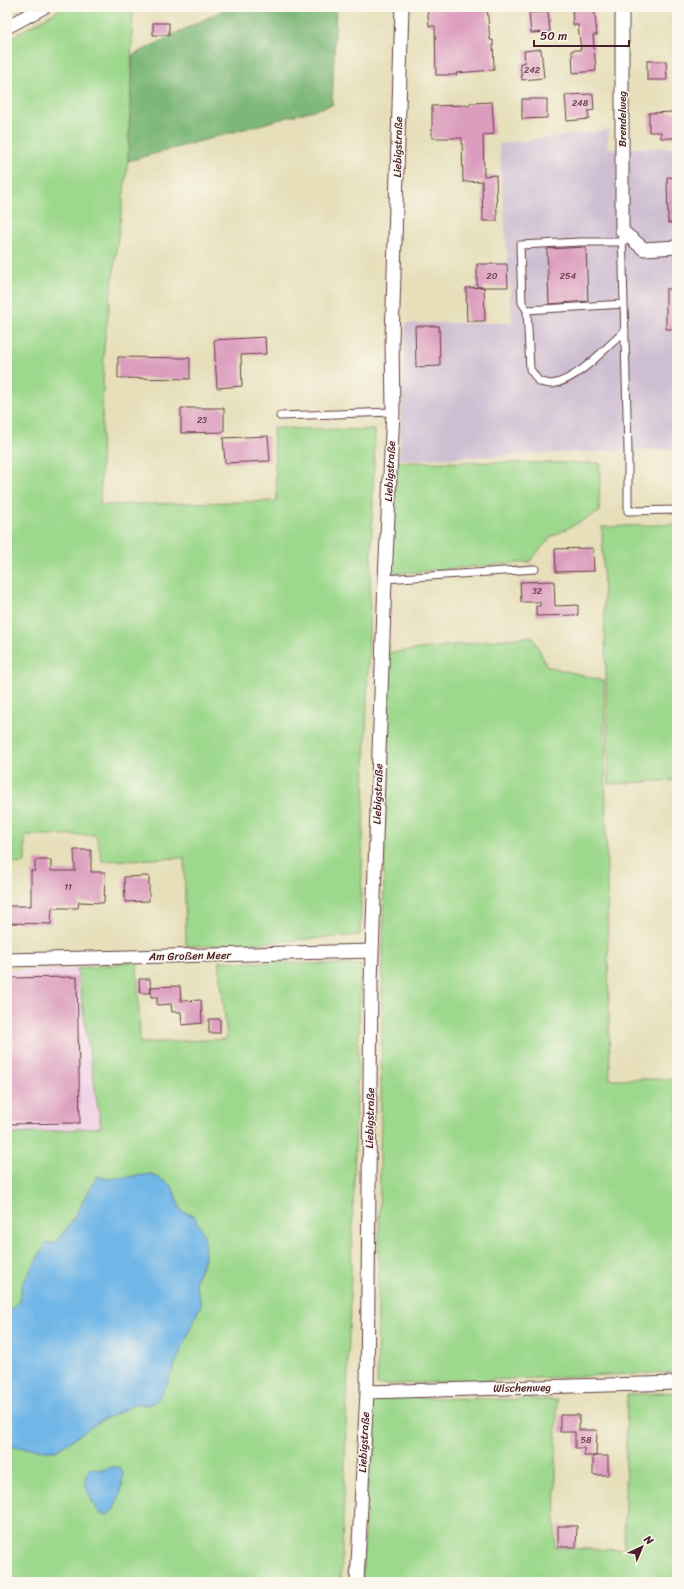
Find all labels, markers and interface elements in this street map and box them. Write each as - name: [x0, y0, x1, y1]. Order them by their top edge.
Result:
- scale bar: [534, 22, 629, 48]
- text: 50 m: [540, 25, 567, 47]
- house number: 242: [524, 62, 540, 78]
- street label: Brendelweg: [613, 91, 632, 147]
- house number: 248: [572, 95, 589, 111]
- street label: Liebigstraße: [388, 116, 408, 178]
- house number: 20: [487, 268, 498, 284]
- house number: 254: [560, 268, 577, 284]
- house number: 23: [197, 412, 207, 428]
- street label: Liebigstraße: [379, 440, 401, 502]
- house number: 32: [532, 583, 542, 599]
- street label: Liebigstraße: [367, 763, 389, 825]
- house number: 11: [64, 879, 72, 895]
- street label: Am Großen Meer: [148, 946, 233, 966]
- street label: Liebigstraße: [360, 1087, 380, 1149]
- street label: Wischenweg: [493, 1378, 552, 1398]
- street label: Liebigstraße: [353, 1411, 375, 1473]
- house number: 58: [581, 1432, 592, 1448]
- north arrow: [622, 1527, 662, 1567]
- text: N: [639, 1530, 658, 1550]

